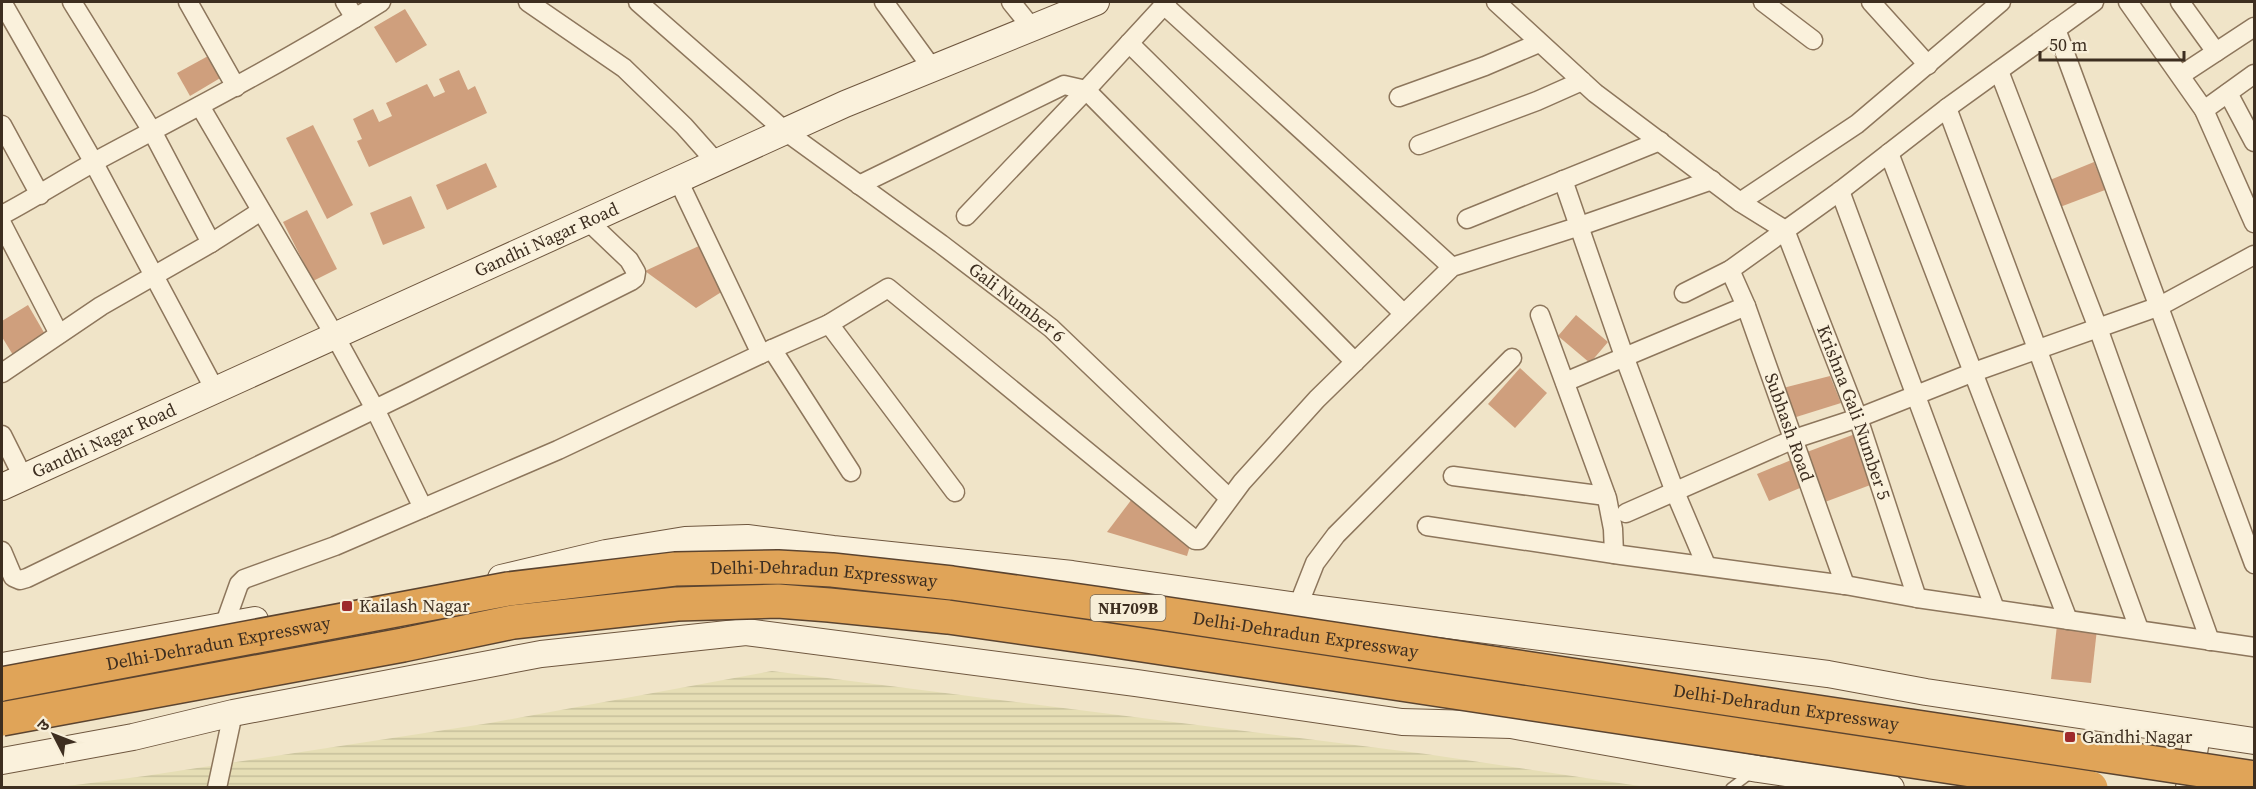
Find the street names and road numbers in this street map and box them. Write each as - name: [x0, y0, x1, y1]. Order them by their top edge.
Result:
- street label: Gandhi Nagar Road: [470, 196, 622, 283]
- street label: Gali Number 6: [964, 256, 1071, 347]
- street label: Krishna Gali Number 5: [1811, 321, 1897, 503]
- street label: Subhash Road: [1759, 369, 1820, 485]
- street label: Gandhi Nagar Road: [28, 397, 180, 484]
- street label: Delhi-Dehradun Expressway: [710, 554, 940, 593]
- road number: NH709B: [1090, 595, 1166, 621]
- street label: Delhi-Dehradun Expressway: [1191, 605, 1421, 664]
- street label: Delhi-Dehradun Expressway: [104, 609, 333, 676]
- street label: Delhi-Dehradun Expressway: [1671, 677, 1901, 736]

